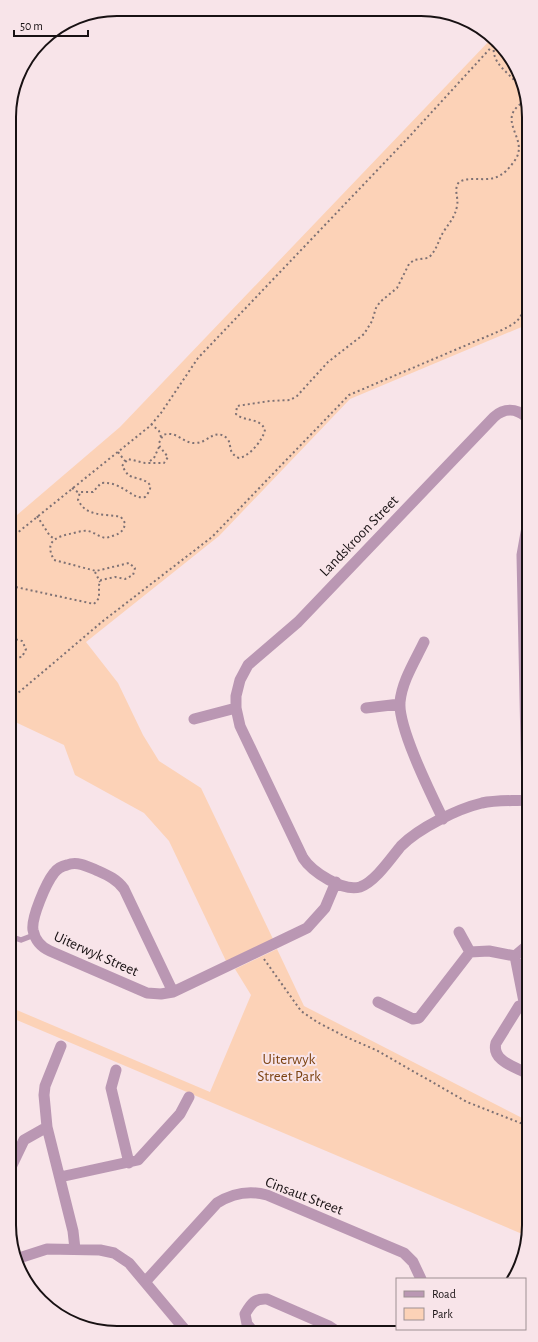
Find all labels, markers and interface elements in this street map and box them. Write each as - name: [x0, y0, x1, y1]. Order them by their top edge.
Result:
- scale bar: [14, 12, 88, 38]
- text: 50 m: [20, 20, 43, 32]
- street label: Landskroon Street: [317, 493, 401, 579]
- street label: Uiterwyk Street: [52, 929, 141, 979]
- park label: Uiterwyk Street Park: [257, 1052, 321, 1084]
- street label: Cinsaut Street: [263, 1174, 345, 1218]
- legend: [396, 1278, 526, 1330]
- text: Road: [432, 1288, 456, 1300]
- text: Park: [432, 1308, 453, 1320]

